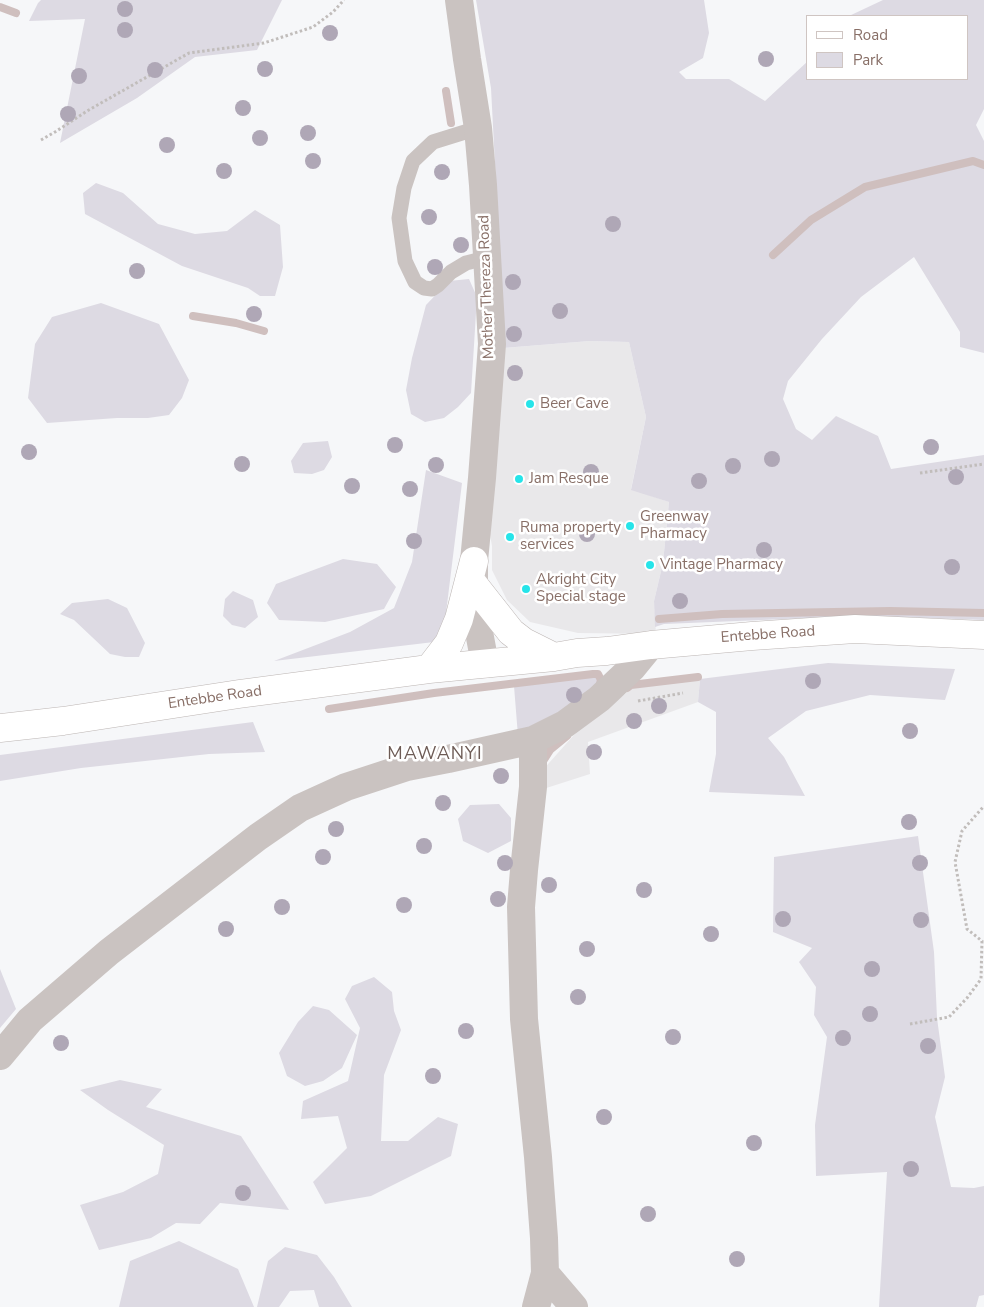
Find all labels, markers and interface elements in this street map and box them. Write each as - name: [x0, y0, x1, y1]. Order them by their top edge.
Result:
- legend: [806, 15, 969, 80]
- text: Road: [853, 25, 888, 45]
- text: Park: [853, 50, 883, 70]
- street label: Mother Thereza Road: [475, 215, 499, 359]
- place label: Beer Cave: [540, 395, 609, 413]
- marker: Beer Cave: [524, 398, 536, 410]
- place label: Jam Resque: [529, 470, 609, 488]
- marker: Jam Resque: [513, 473, 525, 485]
- place label: Greenway Pharmacy: [640, 508, 709, 543]
- place label: Ruma property services: [520, 519, 621, 554]
- marker: Greenway Pharmacy: [624, 520, 636, 532]
- marker: Ruma property services: [504, 531, 516, 543]
- place label: Vintage Pharmacy: [660, 556, 783, 574]
- marker: Vintage Pharmacy: [644, 559, 656, 571]
- place label: Akright City Special stage: [536, 571, 626, 606]
- marker: Akright City Special stage: [520, 583, 532, 595]
- street label: Entebbe Road: [720, 623, 816, 647]
- street label: Entebbe Road: [167, 683, 263, 713]
- district label: MAWANYI: [386, 744, 484, 766]

